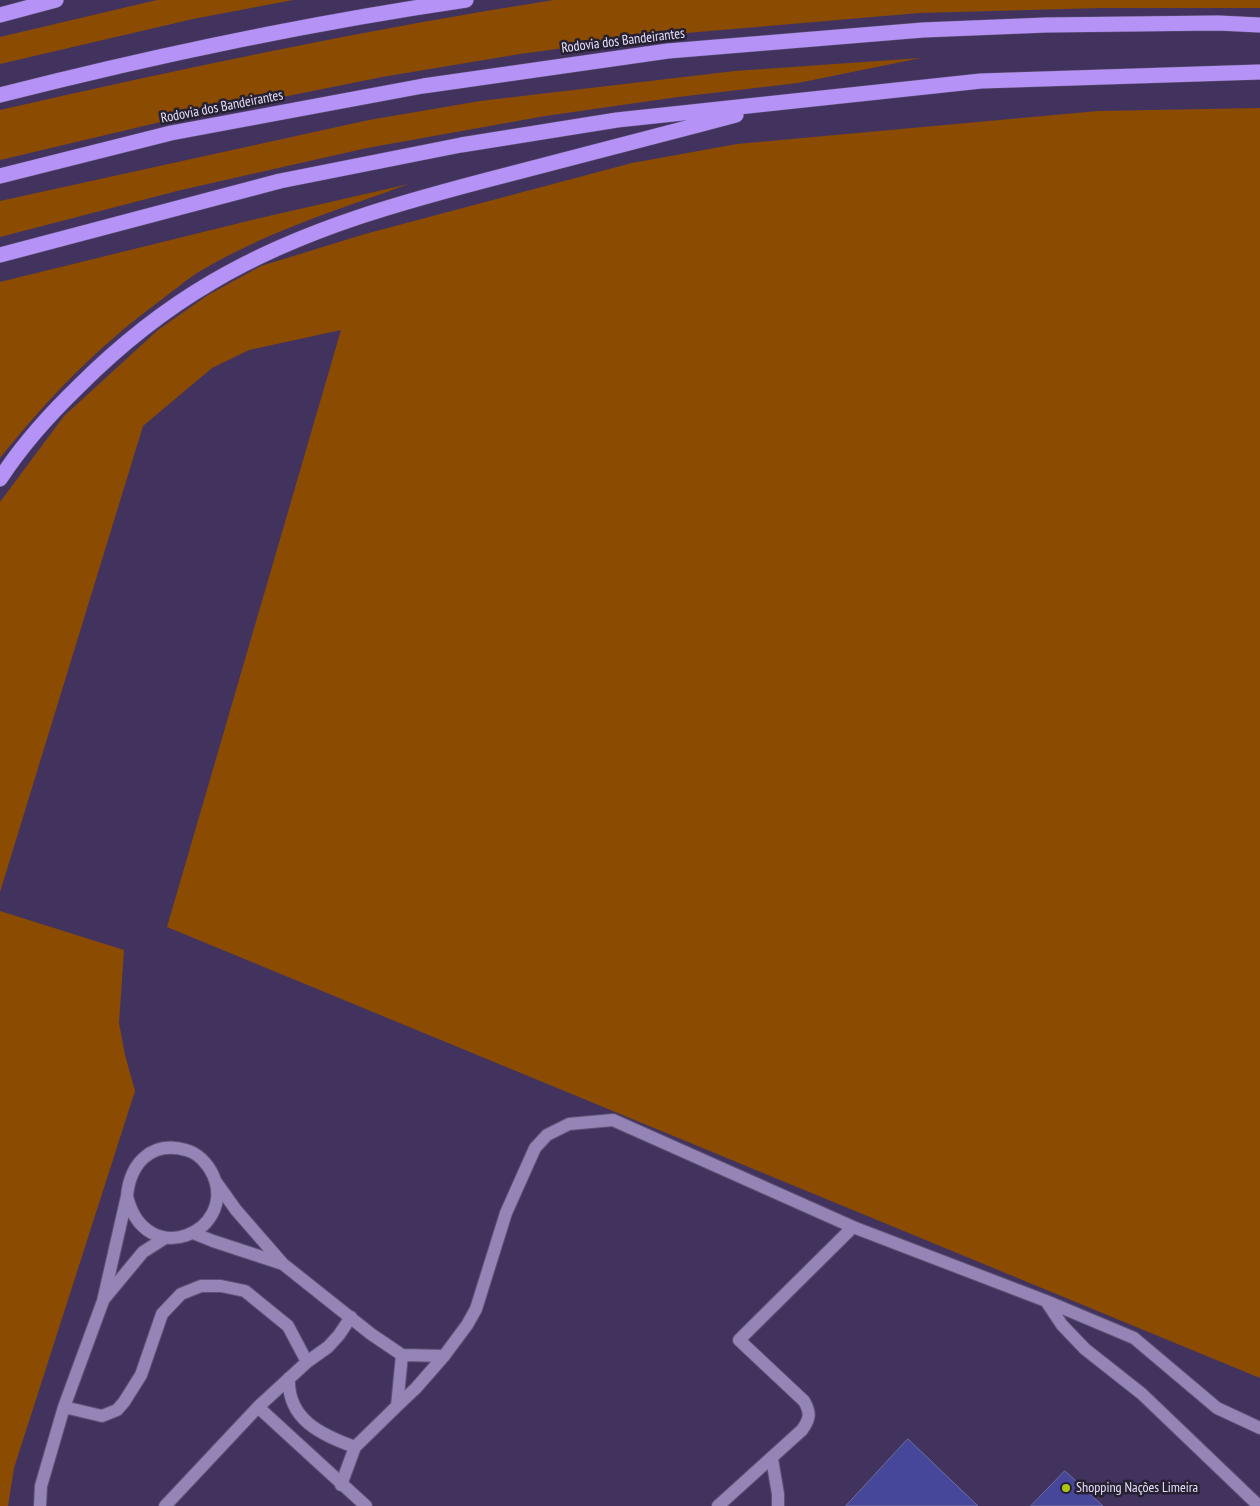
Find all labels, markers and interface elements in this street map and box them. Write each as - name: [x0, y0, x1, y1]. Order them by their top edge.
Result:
- street label: Rodovia dos Bandeirantes: [560, 25, 686, 57]
- street label: Rodovia dos Bandeirantes: [159, 87, 285, 127]
- place label: Shopping Nações Limeira: [1076, 1480, 1198, 1496]
- marker: Shopping Nações Limeira: [1060, 1482, 1072, 1494]

